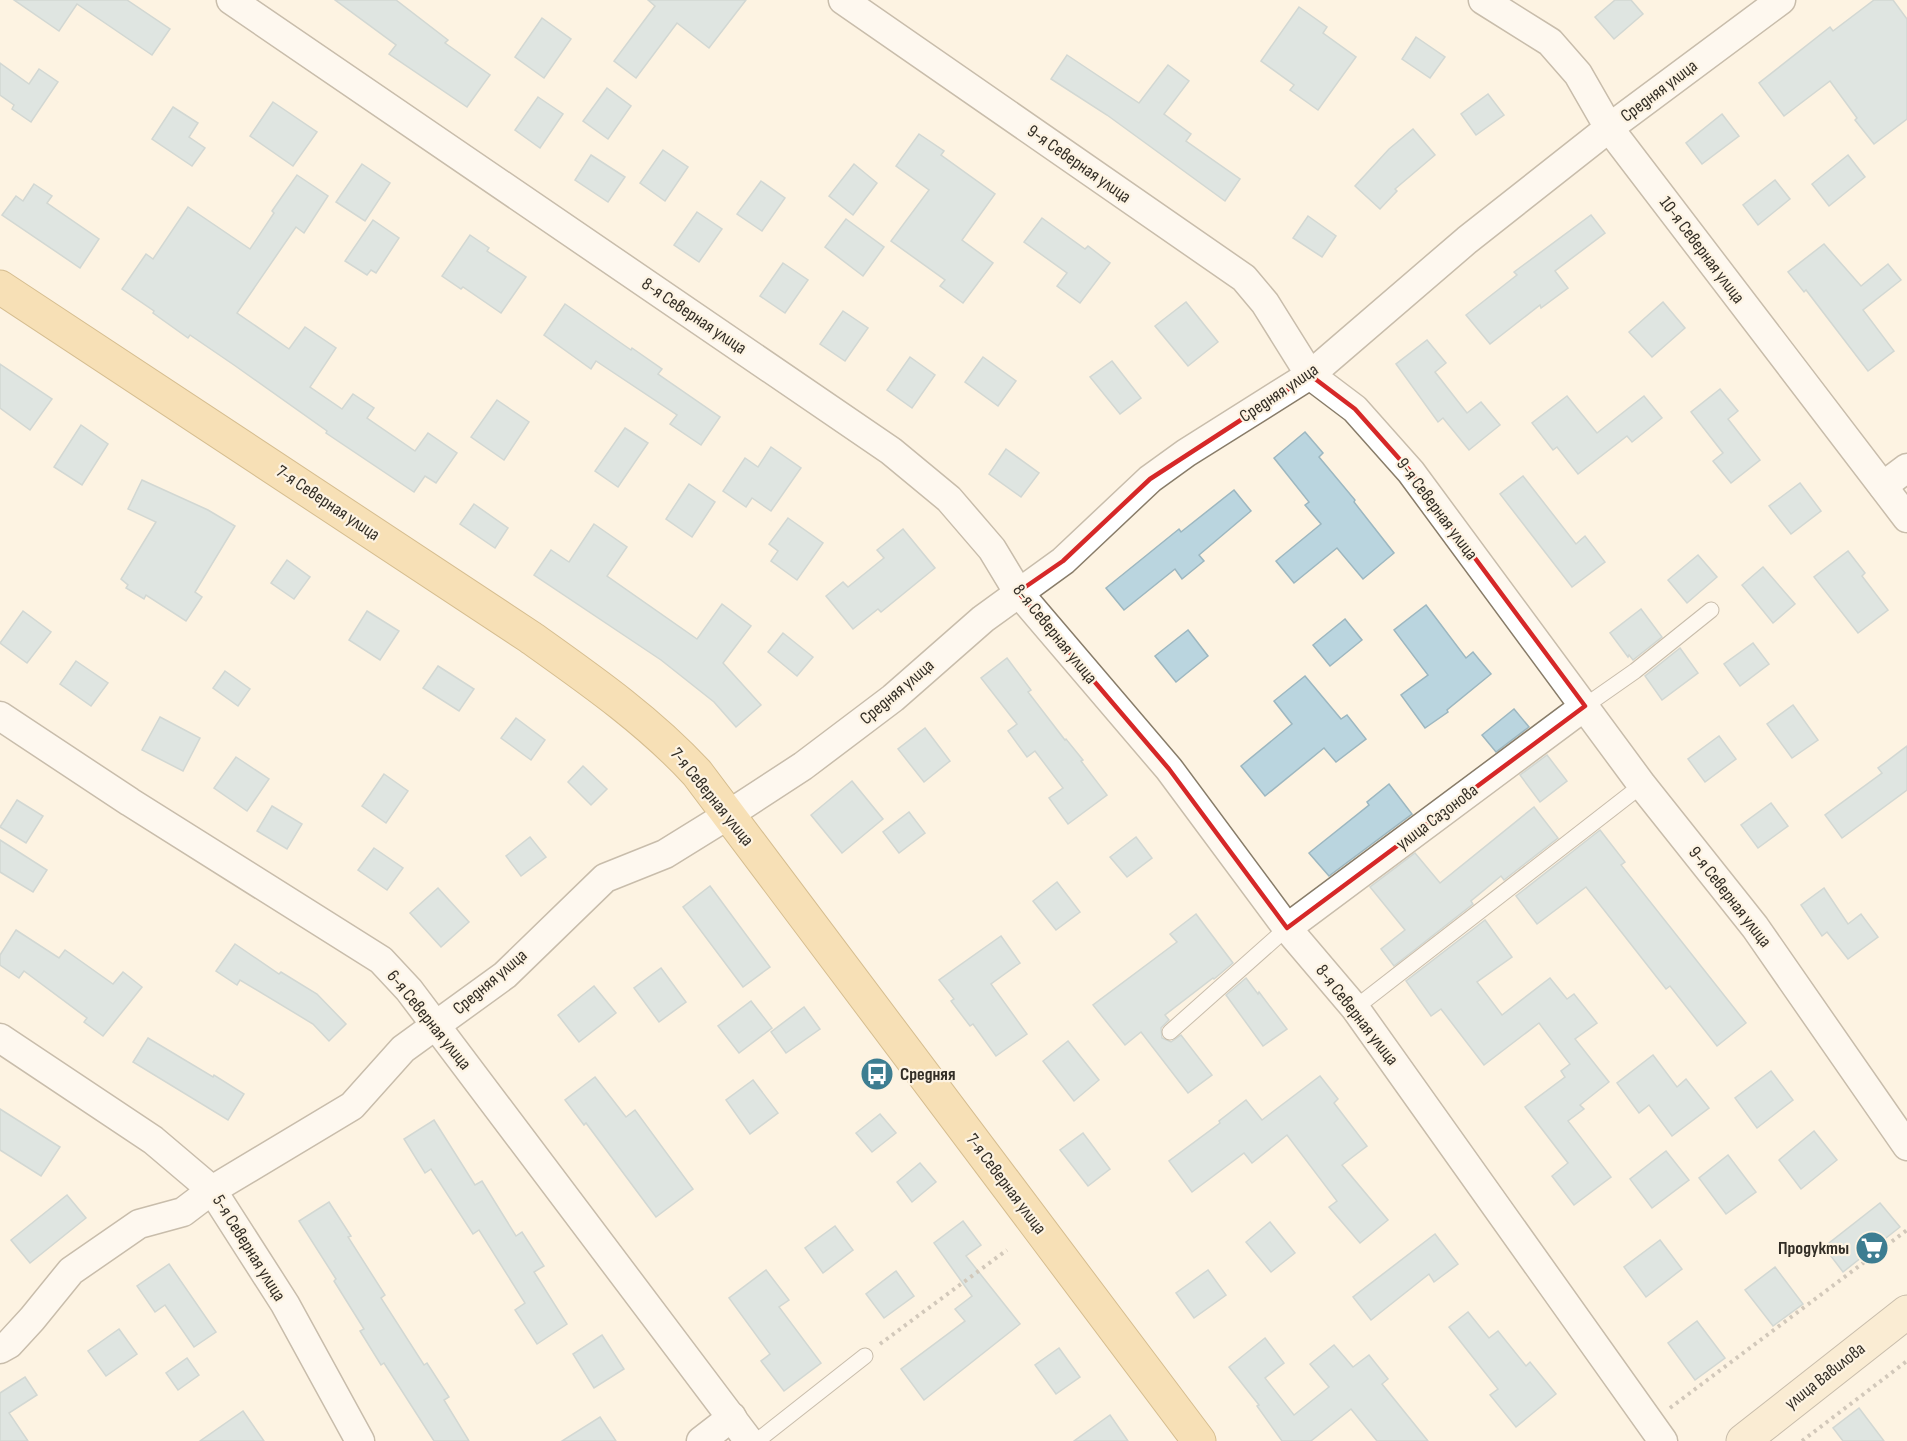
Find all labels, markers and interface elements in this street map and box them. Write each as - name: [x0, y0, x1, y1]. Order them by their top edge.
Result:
- street label: Средняя улица: [1617, 55, 1701, 127]
- street label: 9-я Северная улица: [1023, 120, 1135, 208]
- street label: 10-я Северная улица: [1655, 192, 1749, 308]
- street label: 8-я Северная улица: [638, 273, 750, 359]
- street label: Средняя улица: [1236, 359, 1322, 427]
- street label: 9-я Северная улица: [1392, 454, 1482, 564]
- street label: 7-я Северная улица: [272, 461, 384, 545]
- street label: 8-я Северная улица: [1008, 580, 1102, 688]
- street label: Средняя улица: [856, 655, 938, 729]
- street label: 7-я Северная улица: [666, 744, 758, 850]
- street label: улица Сазонова: [1392, 779, 1482, 854]
- street label: 9-я Северная улица: [1684, 842, 1776, 952]
- street label: Средняя улица: [449, 945, 531, 1019]
- street label: 8-я Северная улица: [1311, 961, 1403, 1070]
- street label: 6-я Северная улица: [382, 966, 476, 1074]
- bus stop icon: Средняя: [859, 1056, 895, 1092]
- place label: Средняя: [900, 1064, 955, 1085]
- street label: 7-я Северная улица: [961, 1130, 1051, 1238]
- street label: 5-я Северная улица: [208, 1191, 290, 1305]
- supermarket icon: Продукты: [1854, 1230, 1890, 1266]
- place label: Продукты: [1778, 1238, 1849, 1259]
- street label: улица Вавилова: [1781, 1338, 1869, 1414]

